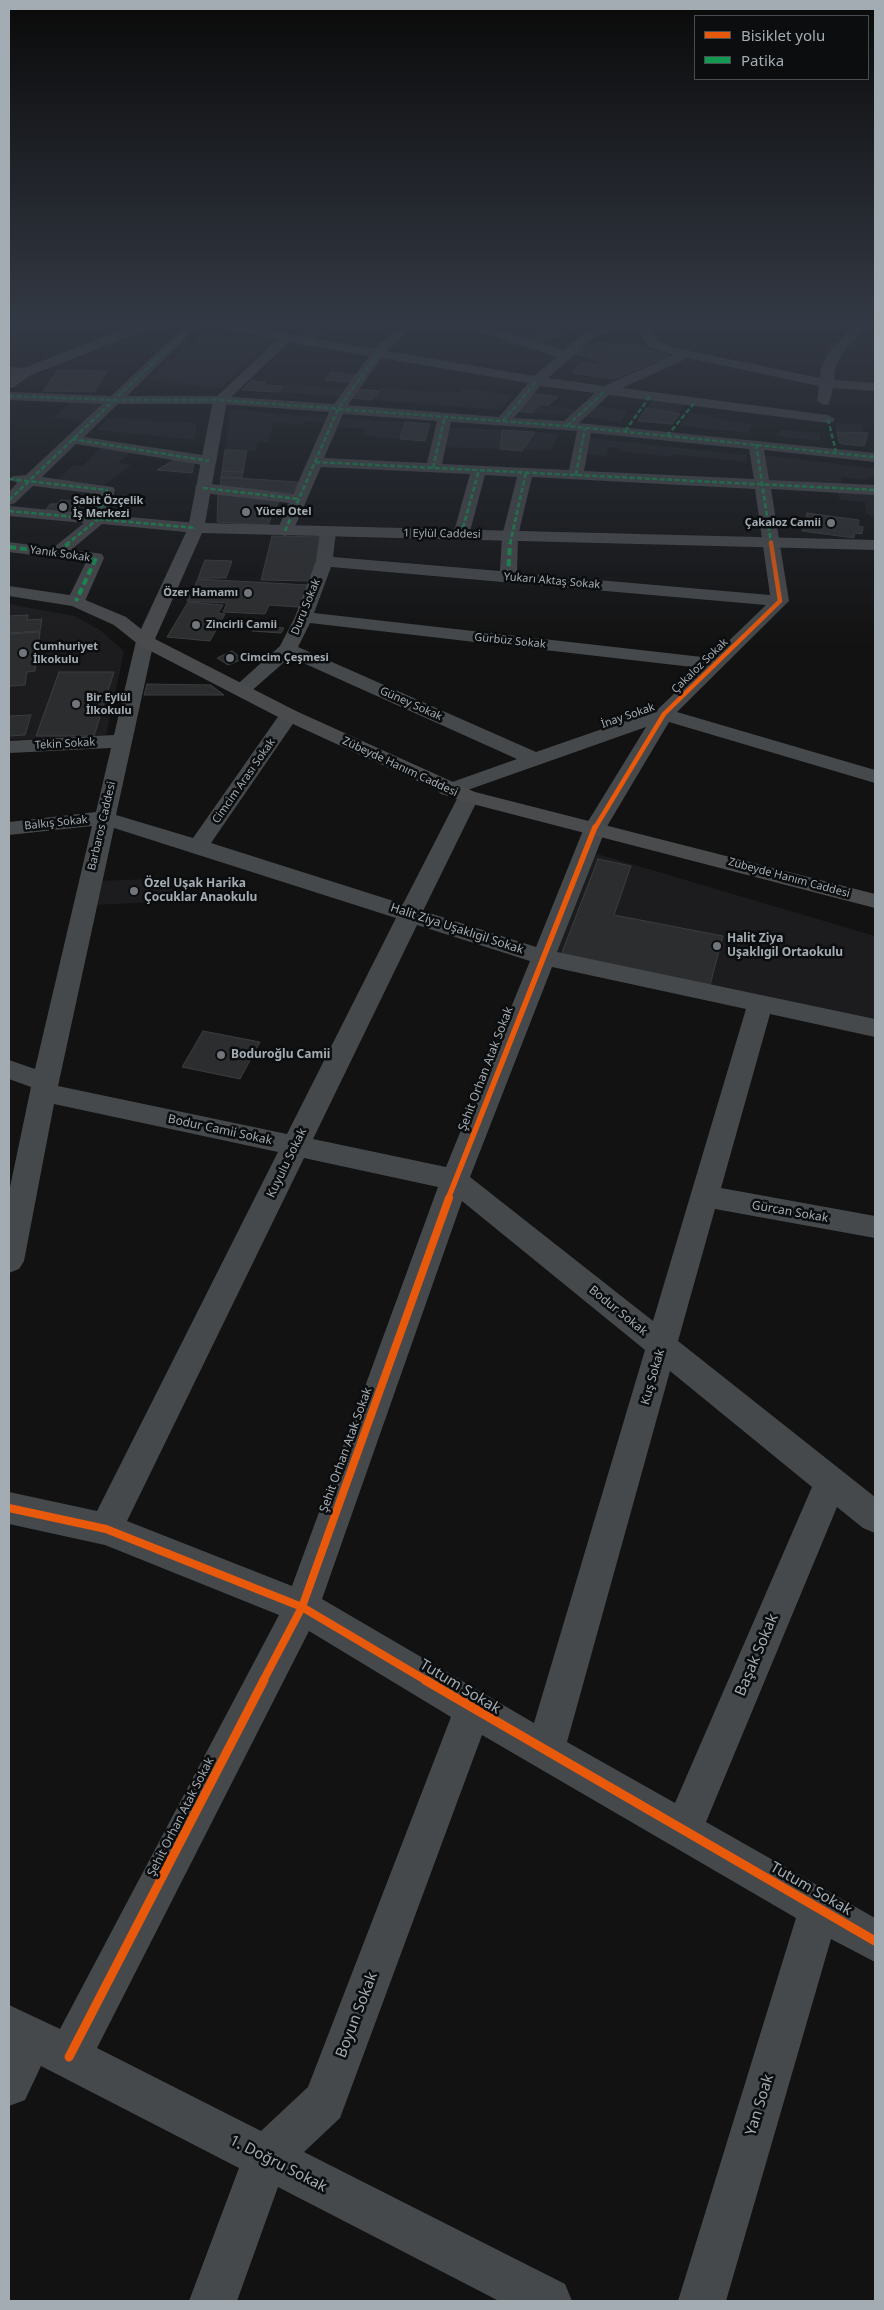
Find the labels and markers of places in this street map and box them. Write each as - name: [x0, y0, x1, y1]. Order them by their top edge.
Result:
- place label: Sabit Özçelik İş Merkezi: [73, 494, 143, 520]
- marker: Sabit Özçelik İş Merkezi: [57, 501, 69, 513]
- place label: Yücel Otel: [256, 505, 311, 519]
- marker: Yücel Otel: [240, 506, 252, 518]
- place label: Çakaloz Camii: [745, 516, 821, 530]
- marker: Çakaloz Camii: [825, 517, 837, 529]
- place label: Özer Hamamı: [163, 586, 238, 600]
- marker: Özer Hamamı: [242, 587, 254, 599]
- place label: Zincirli Camii: [206, 618, 277, 632]
- marker: Zincirli Camii: [190, 619, 202, 631]
- place label: Cumhuriyet İlkokulu: [33, 640, 98, 666]
- marker: Cumhuriyet İlkokulu: [17, 647, 29, 659]
- place label: Cimcim Çeşmesi: [240, 651, 329, 665]
- marker: Cimcim Çeşmesi: [224, 652, 236, 664]
- place label: Bir Eylül İlkokulu: [86, 691, 132, 717]
- marker: Bir Eylül İlkokulu: [70, 698, 82, 710]
- place label: Özel Uşak Harika Çocuklar Anaokulu: [144, 877, 257, 905]
- marker: Özel Uşak Harika Çocuklar Anaokulu: [128, 885, 140, 897]
- place label: Halit Ziya Uşaklıgil Ortaokulu: [727, 932, 843, 960]
- marker: Halit Ziya Uşaklıgil Ortaokulu: [711, 940, 723, 952]
- place label: Boduroğlu Camii: [231, 1048, 330, 1062]
- marker: Boduroğlu Camii: [215, 1049, 227, 1061]

